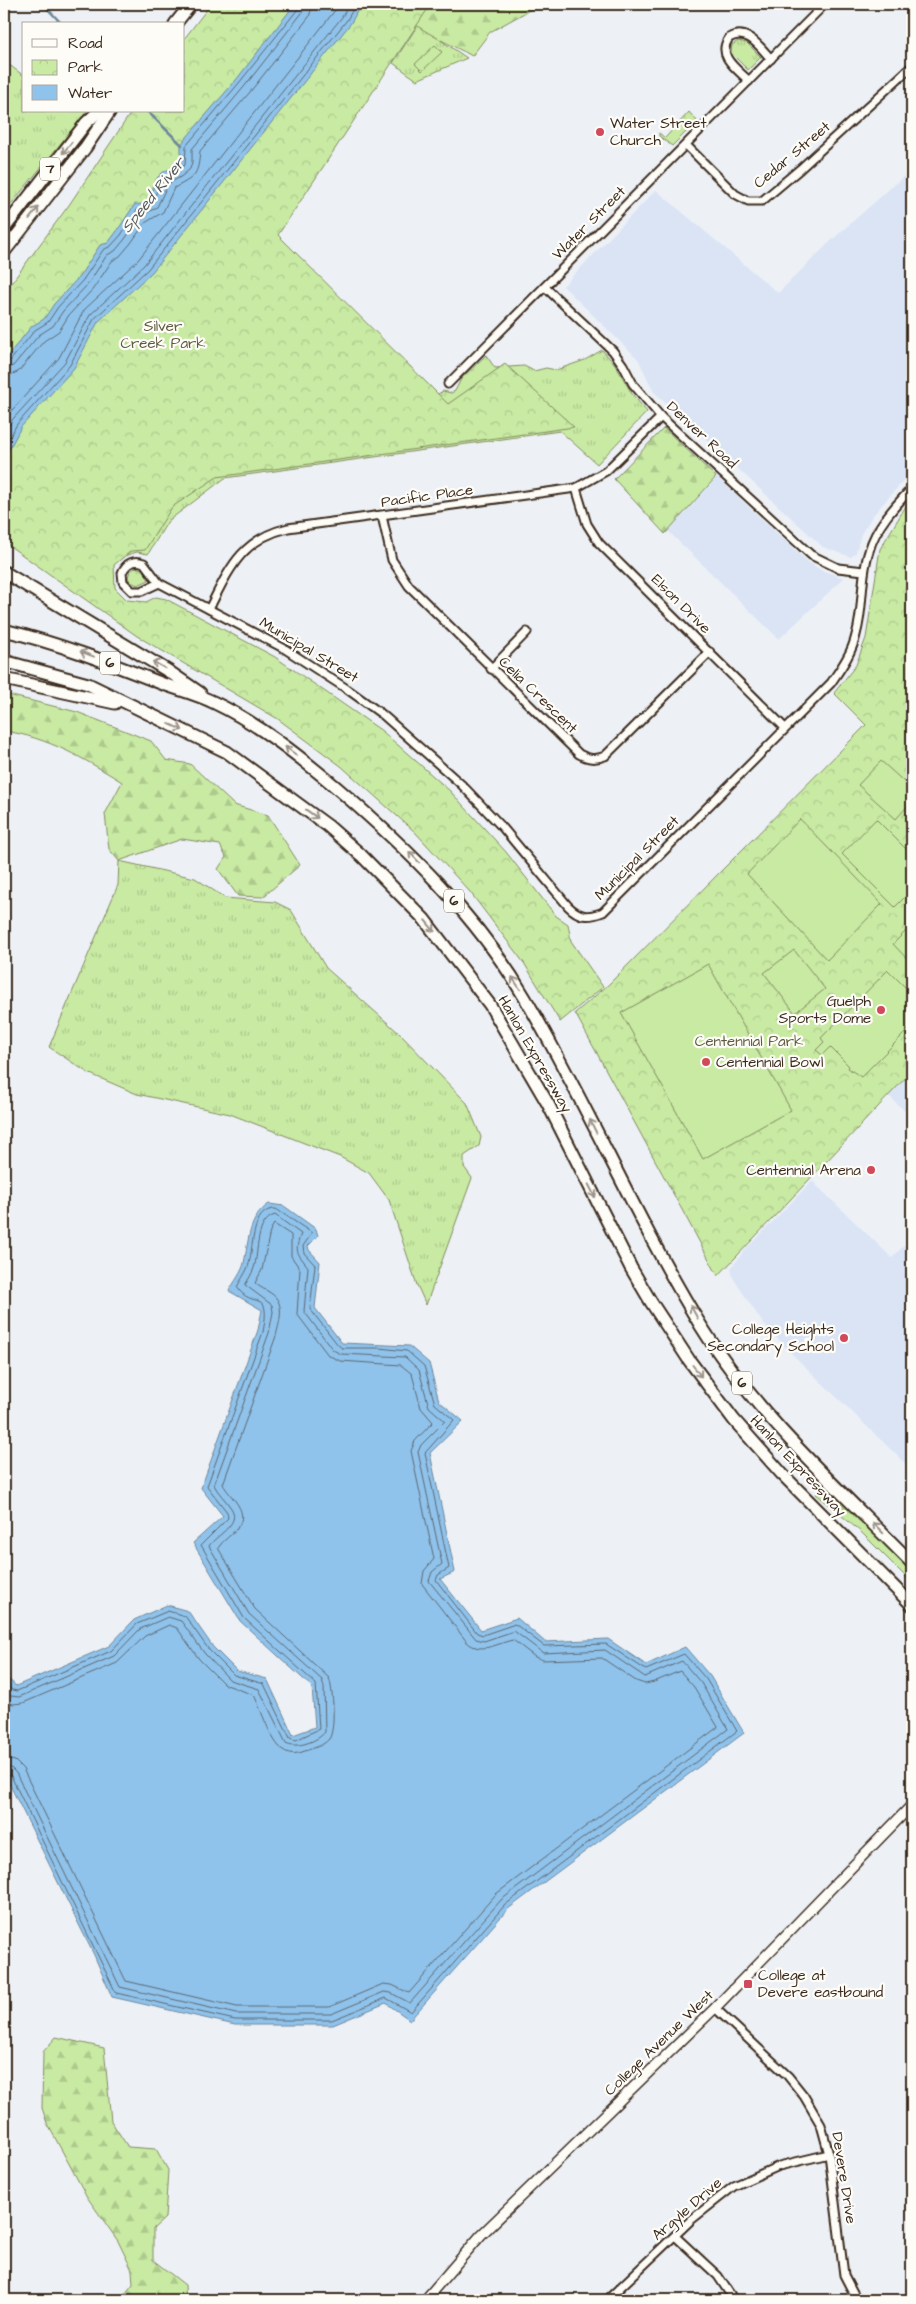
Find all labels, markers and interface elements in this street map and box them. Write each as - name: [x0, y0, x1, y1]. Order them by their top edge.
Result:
- legend: [22, 22, 185, 112]
- text: Road: [68, 33, 103, 54]
- text: Park: [68, 57, 103, 78]
- text: Water: [68, 83, 112, 104]
- place label: Water Street Church: [610, 113, 706, 151]
- street label: Cedar Street: [749, 117, 835, 193]
- marker: Water Street Church: [594, 126, 606, 138]
- one-way arrow: [62, 141, 72, 155]
- water label: Speed River: [116, 151, 191, 237]
- road number: 7: [40, 157, 60, 180]
- street label: Water Street: [547, 181, 631, 265]
- one-way arrow: [28, 207, 39, 220]
- park label: Silver Creek Park: [120, 316, 206, 354]
- street label: Denver Road: [662, 397, 742, 474]
- street label: Pacific Place: [380, 479, 474, 513]
- street label: Elson Drive: [646, 569, 716, 639]
- street label: Municipal Street: [256, 612, 362, 688]
- one-way arrow: [80, 649, 95, 658]
- road number: 6: [100, 651, 120, 674]
- street label: Celia Crescent: [494, 652, 582, 738]
- one-way arrow: [153, 660, 167, 670]
- one-way arrow: [168, 723, 183, 733]
- one-way arrow: [284, 746, 298, 756]
- one-way arrow: [305, 809, 318, 820]
- street label: Municipal Street: [590, 811, 684, 905]
- one-way arrow: [408, 851, 420, 864]
- road number: 6: [444, 889, 464, 912]
- one-way arrow: [425, 919, 436, 932]
- one-way arrow: [511, 977, 521, 991]
- street label: Hanlon Expressway: [492, 991, 577, 1117]
- place label: Guelph Sports Dome: [779, 991, 872, 1029]
- marker: Guelph Sports Dome: [875, 1004, 887, 1016]
- park label: Centennial Park: [695, 1031, 803, 1052]
- place label: Centennial Bowl: [716, 1052, 823, 1073]
- marker: Centennial Bowl: [700, 1056, 712, 1068]
- one-way arrow: [588, 1119, 597, 1134]
- place label: Centennial Arena: [746, 1160, 861, 1181]
- marker: Centennial Arena: [865, 1164, 877, 1176]
- one-way arrow: [587, 1184, 597, 1199]
- one-way arrow: [688, 1306, 698, 1320]
- place label: College Heights Secondary School: [707, 1319, 834, 1358]
- marker: College Heights Secondary School: [838, 1332, 850, 1344]
- one-way arrow: [692, 1364, 703, 1377]
- road number: 6: [732, 1372, 752, 1395]
- street label: Hanlon Expressway: [744, 1410, 851, 1522]
- one-way arrow: [872, 1522, 884, 1535]
- place label: College at Devere eastbound: [758, 1965, 883, 2003]
- marker: College at Devere eastbound: [742, 1978, 754, 1990]
- street label: College Avenue West: [600, 1985, 719, 2101]
- street label: Devere Drive: [826, 2131, 862, 2225]
- street label: Argyle Drive: [647, 2173, 727, 2246]

